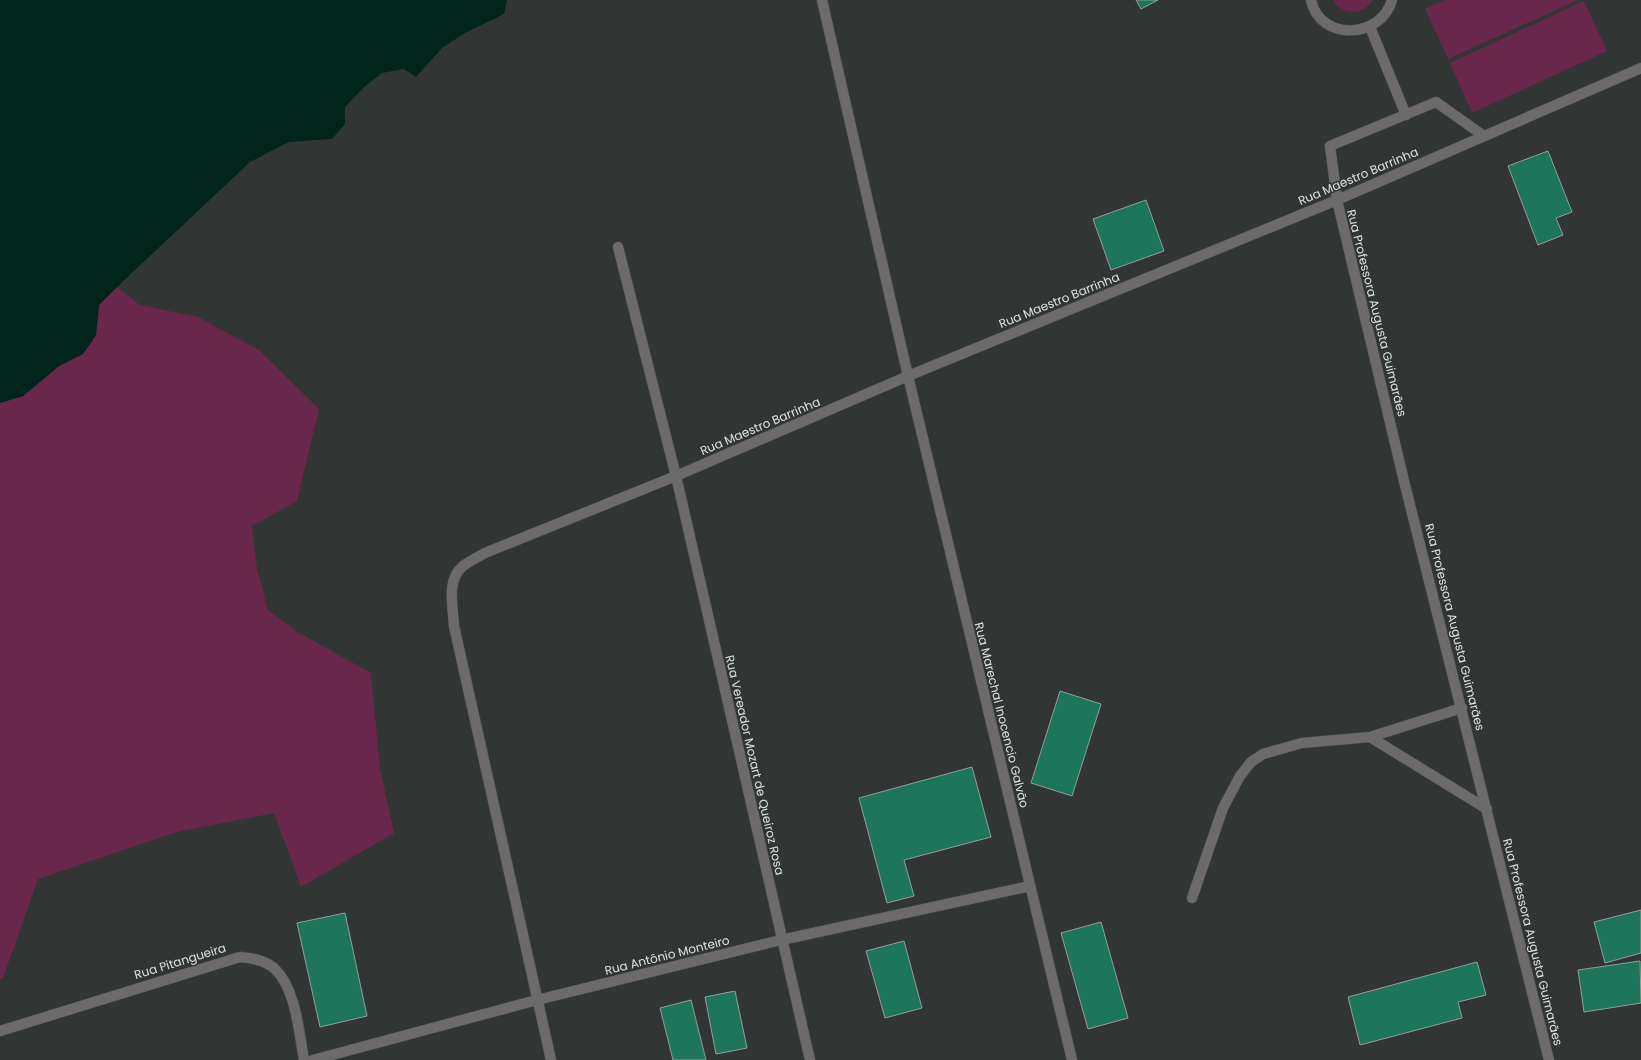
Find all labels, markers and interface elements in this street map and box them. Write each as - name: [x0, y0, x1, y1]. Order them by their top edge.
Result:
- street label: Rua Maestro Barrinha: [1295, 143, 1421, 209]
- street label: Rua Professora Augusta Guimarães: [1343, 208, 1411, 418]
- street label: Rua Maestro Barrinha: [996, 268, 1122, 332]
- street label: Rua Maestro Barrinha: [697, 393, 823, 459]
- street label: Rua Professora Augusta Guimarães: [1421, 522, 1489, 732]
- street label: Rua Marechal Inocencio Galvão: [971, 620, 1033, 810]
- street label: Rua Vereador Mozart de Queiroz Rosa: [721, 653, 789, 877]
- street label: Rua Professora Augusta Guimarães: [1499, 837, 1567, 1047]
- street label: Rua Antônio Monteiro: [603, 931, 732, 979]
- street label: Rua Pitangueira: [132, 939, 228, 983]

